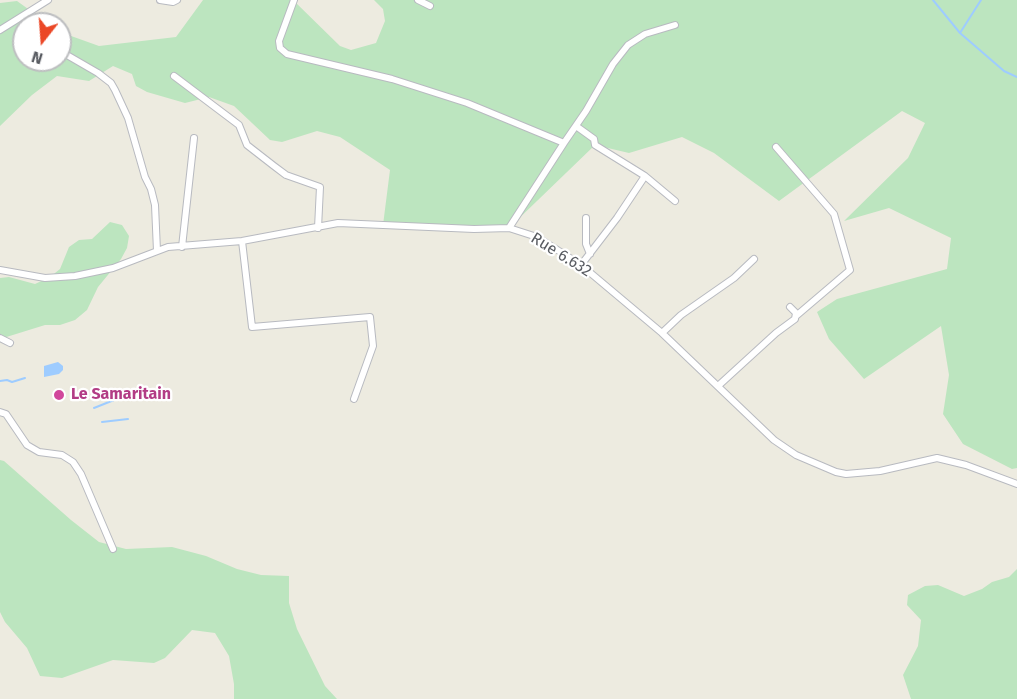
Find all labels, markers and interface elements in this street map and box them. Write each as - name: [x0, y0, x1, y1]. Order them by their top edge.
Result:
- north arrow: [12, 12, 72, 72]
- text: N: [29, 47, 45, 68]
- street label: Rue 6.632: [527, 229, 595, 281]
- place label: Le Samaritain: [71, 385, 171, 405]
- marker: Le Samaritain: [52, 388, 66, 402]

